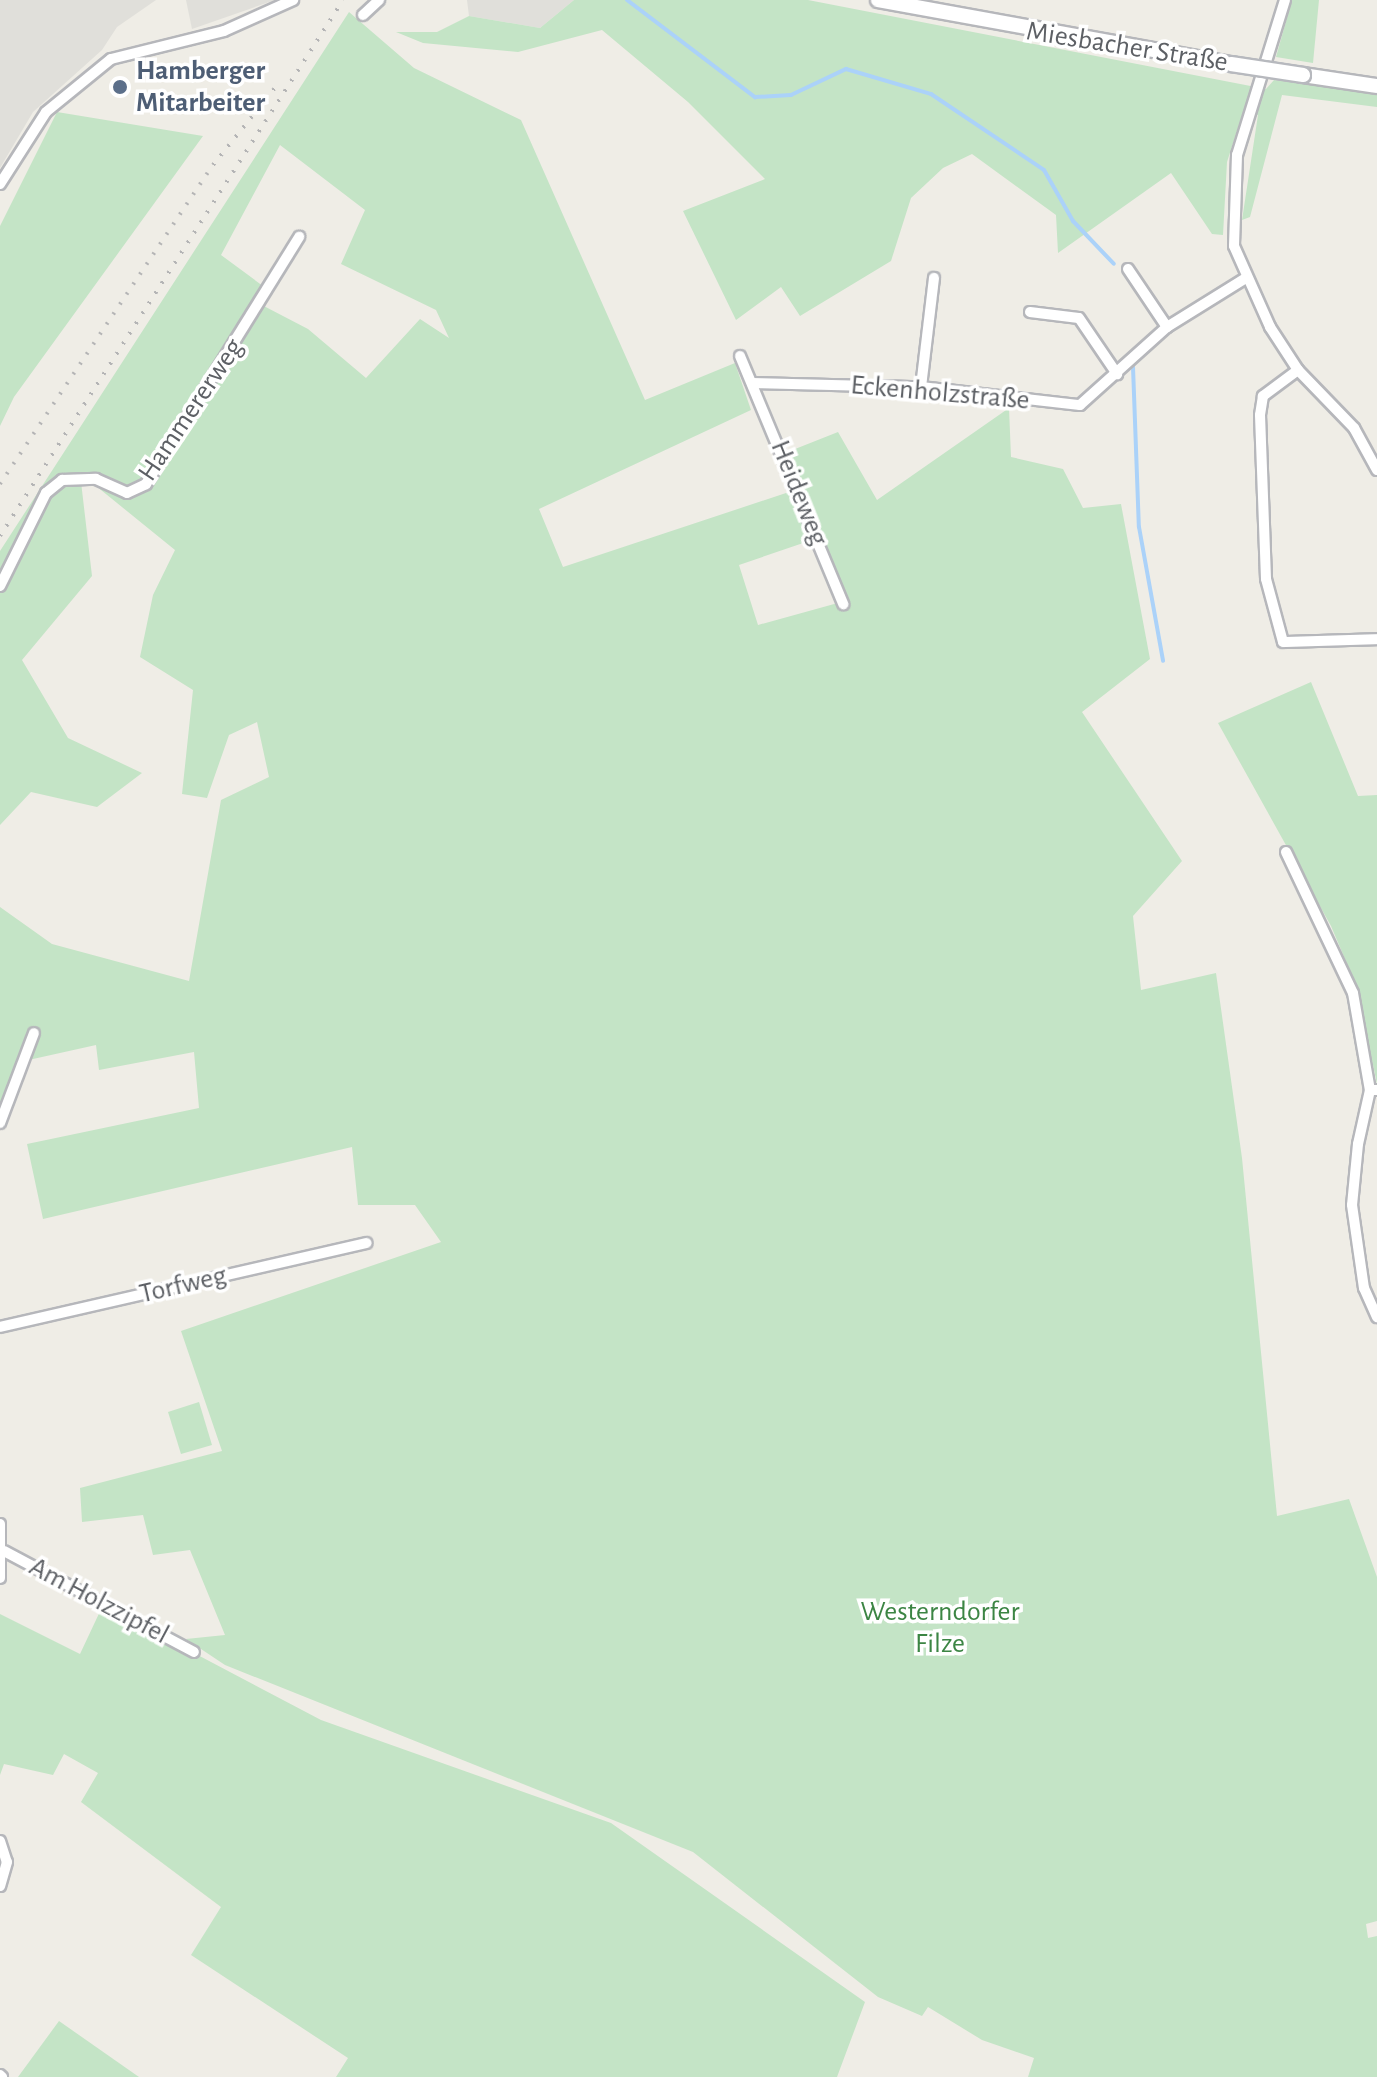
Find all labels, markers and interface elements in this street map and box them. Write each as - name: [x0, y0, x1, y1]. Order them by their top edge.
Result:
- street label: Miesbacher Straße: [1024, 14, 1230, 80]
- place label: Hamberger Mitarbeiter: [136, 54, 265, 120]
- marker: Hamberger Mitarbeiter: [111, 78, 129, 96]
- street label: Hammererweg: [131, 332, 251, 488]
- street label: Eckenholzstraße: [849, 368, 1031, 418]
- street label: Heideweg: [763, 436, 835, 550]
- street label: Torfweg: [136, 1259, 230, 1311]
- street label: Am Holzzipfel: [23, 1550, 175, 1652]
- park label: Westerndorfer Filze: [861, 1595, 1019, 1661]

